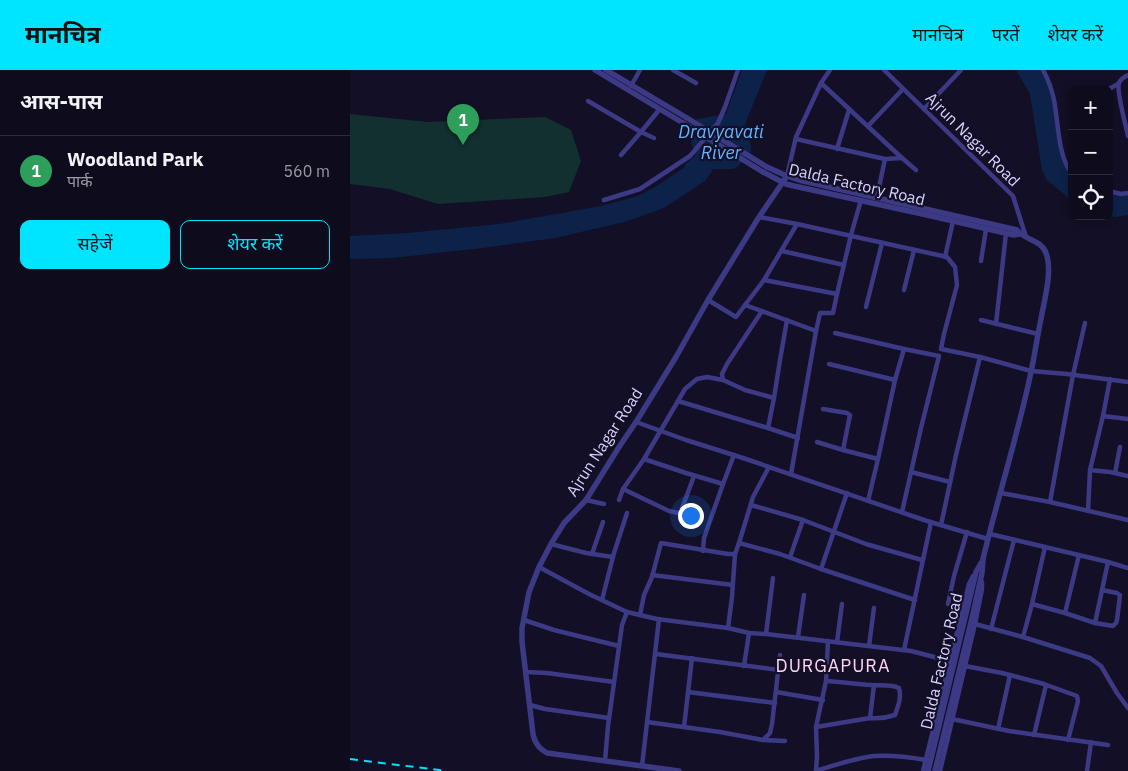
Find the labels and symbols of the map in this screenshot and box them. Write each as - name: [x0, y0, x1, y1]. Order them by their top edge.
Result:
- street label: Ajrun Nagar Road: [922, 88, 1024, 190]
- pin: 1: [447, 104, 479, 145]
- water label: Dravyavati River: [678, 120, 764, 164]
- street label: Dalda Factory Road: [787, 159, 927, 209]
- street label: Ajrun Nagar Road: [561, 384, 647, 500]
- your location: [678, 503, 704, 529]
- street label: Dalda Factory Road: [916, 591, 966, 731]
- district label: DURGAPURA: [776, 654, 890, 677]

